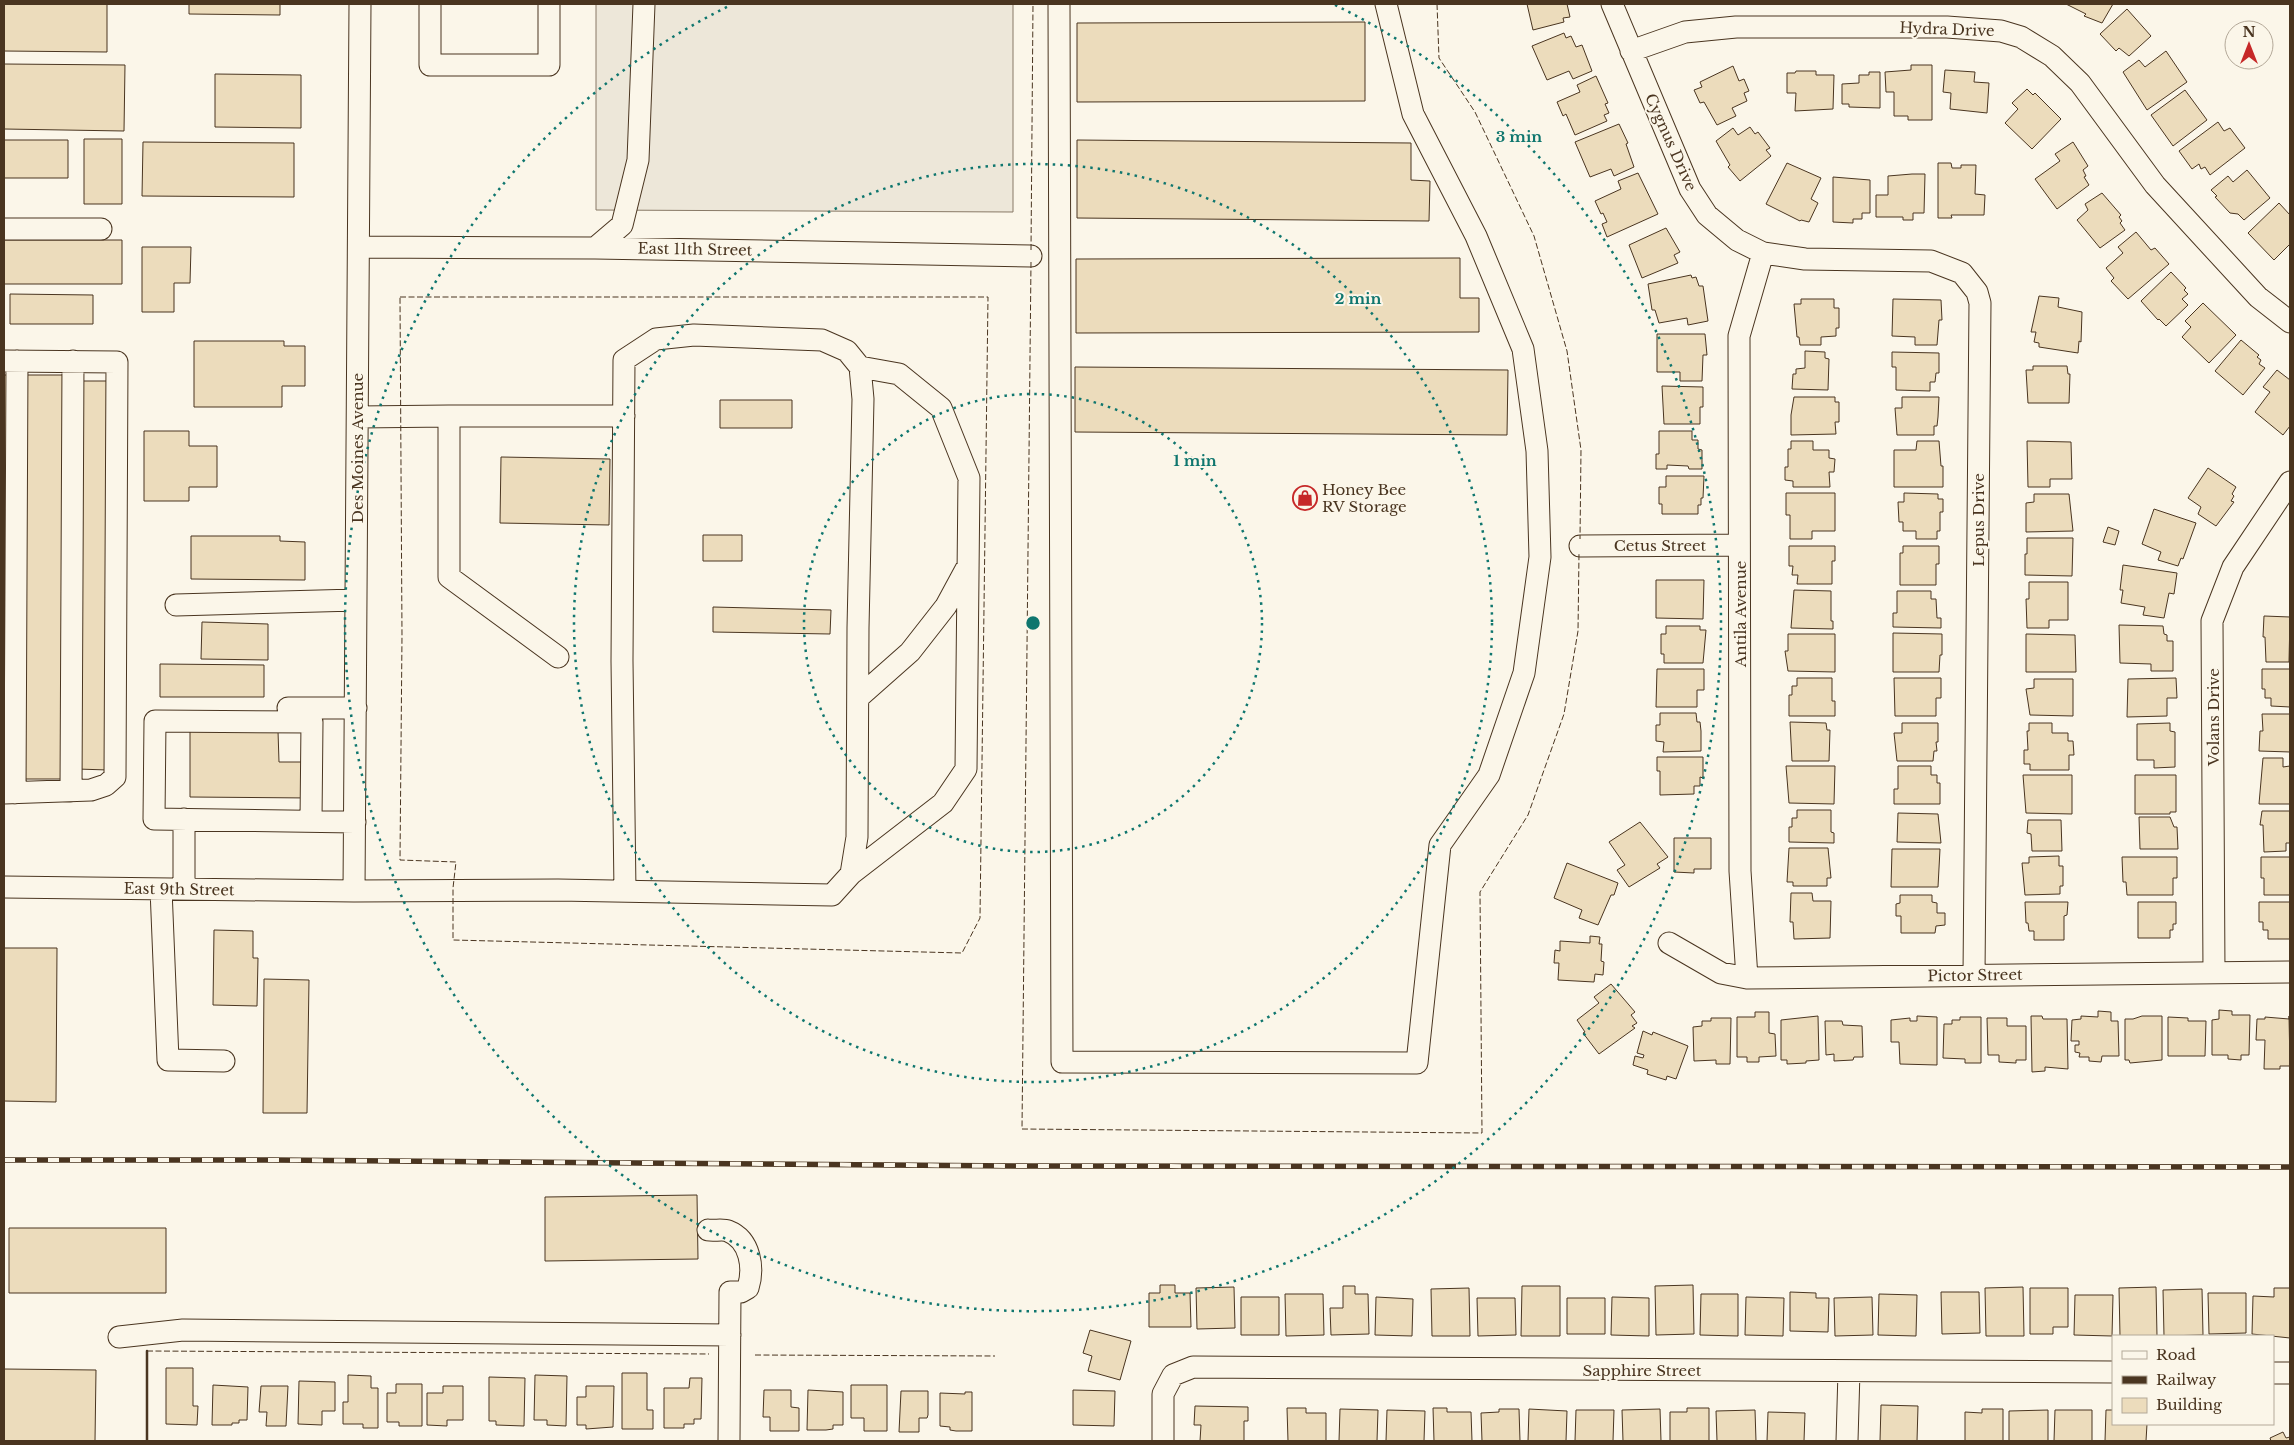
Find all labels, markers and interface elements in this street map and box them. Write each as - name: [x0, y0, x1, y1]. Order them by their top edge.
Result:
- street label: Hydra Drive: [1899, 18, 1995, 40]
- north arrow: [2224, 20, 2274, 70]
- text: N: [2242, 23, 2256, 41]
- street label: Cygnus Drive: [1641, 90, 1701, 194]
- text: 3 min: [1496, 127, 1542, 146]
- street label: East 11th Street: [637, 238, 753, 260]
- text: 2 min: [1335, 289, 1381, 308]
- street label: Des Moines Avenue: [348, 373, 367, 523]
- text: 1 min: [1173, 451, 1217, 470]
- street label: Lepus Drive: [1969, 473, 1988, 567]
- place label: Honey Bee RV Storage: [1322, 480, 1407, 516]
- shop icon: Honey Bee RV Storage: [1292, 485, 1318, 511]
- street label: Cetus Street: [1614, 536, 1707, 555]
- street label: Antila Avenue: [1731, 561, 1750, 668]
- centre of rings: [1024, 614, 1042, 632]
- street label: Volans Drive: [2204, 668, 2223, 767]
- street label: East 9th Street: [123, 879, 235, 899]
- street label: Pictor Street: [1927, 965, 2023, 985]
- legend: [2112, 1335, 2274, 1425]
- text: Road: [2156, 1345, 2196, 1364]
- street label: Sapphire Street: [1583, 1361, 1702, 1380]
- text: Railway: [2156, 1370, 2217, 1389]
- text: Building: [2156, 1395, 2223, 1414]

